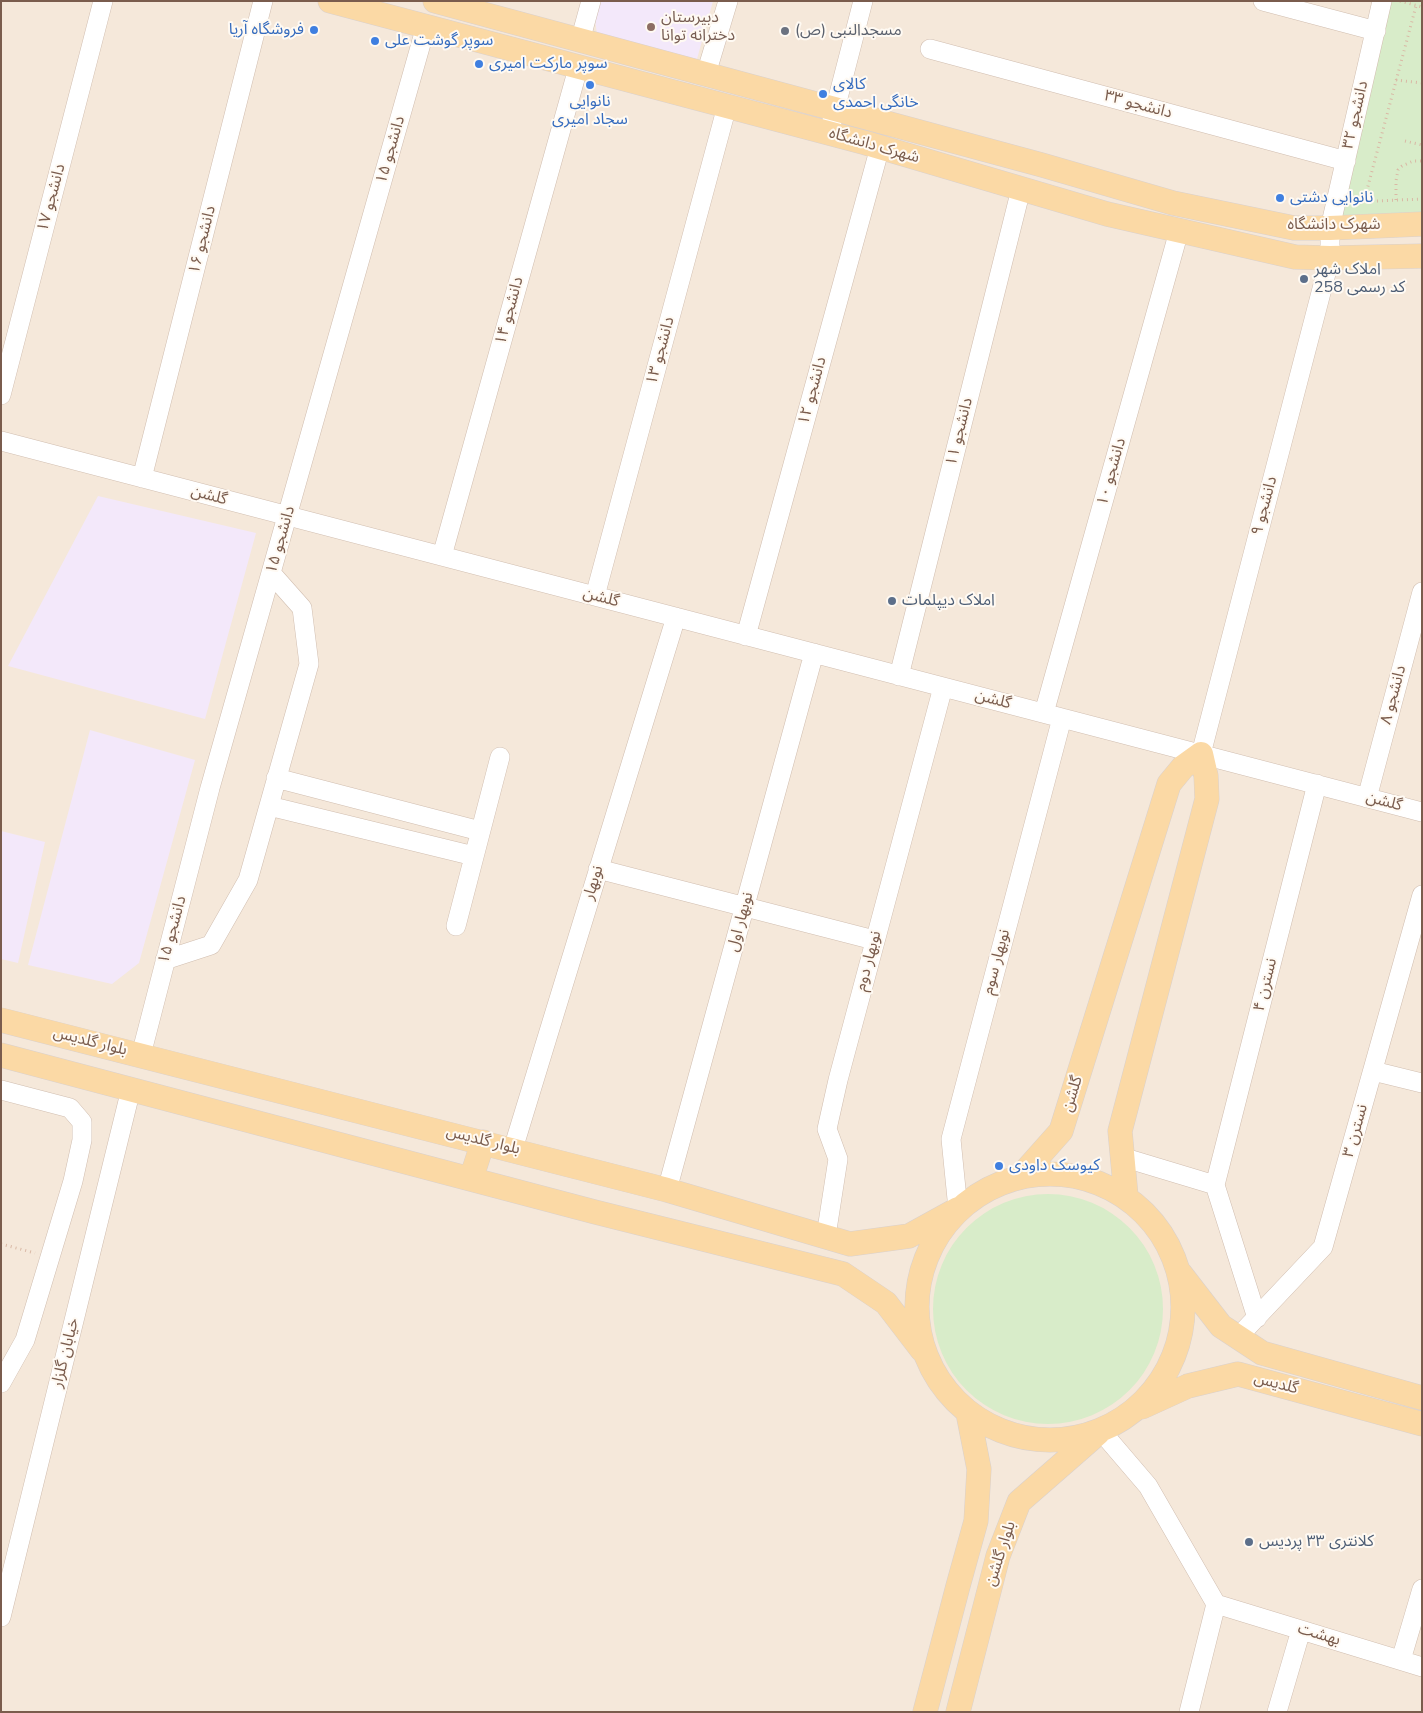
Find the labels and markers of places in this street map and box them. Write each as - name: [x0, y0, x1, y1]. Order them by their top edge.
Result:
- place label: دبیرستان دخترانه توانا: [661, 8, 735, 46]
- place label: فروشگاه آریا: [229, 20, 304, 40]
- marker: دبیرستان دخترانه توانا: [645, 21, 657, 33]
- place label: مسجدالنبی (ص): [795, 21, 902, 41]
- marker: فروشگاه آریا: [308, 24, 320, 36]
- marker: مسجدالنبی (ص): [779, 25, 791, 37]
- place label: سوپر گوشت علی: [385, 31, 493, 51]
- marker: سوپر گوشت علی: [369, 35, 381, 47]
- place label: سوپر مارکت امیری: [489, 54, 607, 74]
- marker: سوپر مارکت امیری: [473, 58, 485, 70]
- place label: کالای خانگی احمدی: [833, 75, 919, 113]
- marker: نانوایی سجاد امیری: [584, 79, 596, 91]
- marker: کالای خانگی احمدی: [817, 88, 829, 100]
- place label: نانوایی سجاد امیری: [552, 92, 628, 130]
- place label: نانوایی دشتی: [1290, 188, 1373, 208]
- marker: نانوایی دشتی: [1274, 192, 1286, 204]
- place label: املاک شهر کد رسمی 258: [1314, 260, 1405, 298]
- marker: املاک شهر کد رسمی 258: [1298, 273, 1310, 285]
- place label: املاک دیپلمات: [902, 591, 995, 611]
- marker: املاک دیپلمات: [886, 595, 898, 607]
- place label: کیوسک داودی: [1009, 1156, 1100, 1176]
- marker: کیوسک داودی: [993, 1160, 1005, 1172]
- place label: کلانتری ۳۳ پردیس: [1259, 1532, 1374, 1552]
- marker: کلانتری ۳۳ پردیس: [1243, 1536, 1255, 1548]

